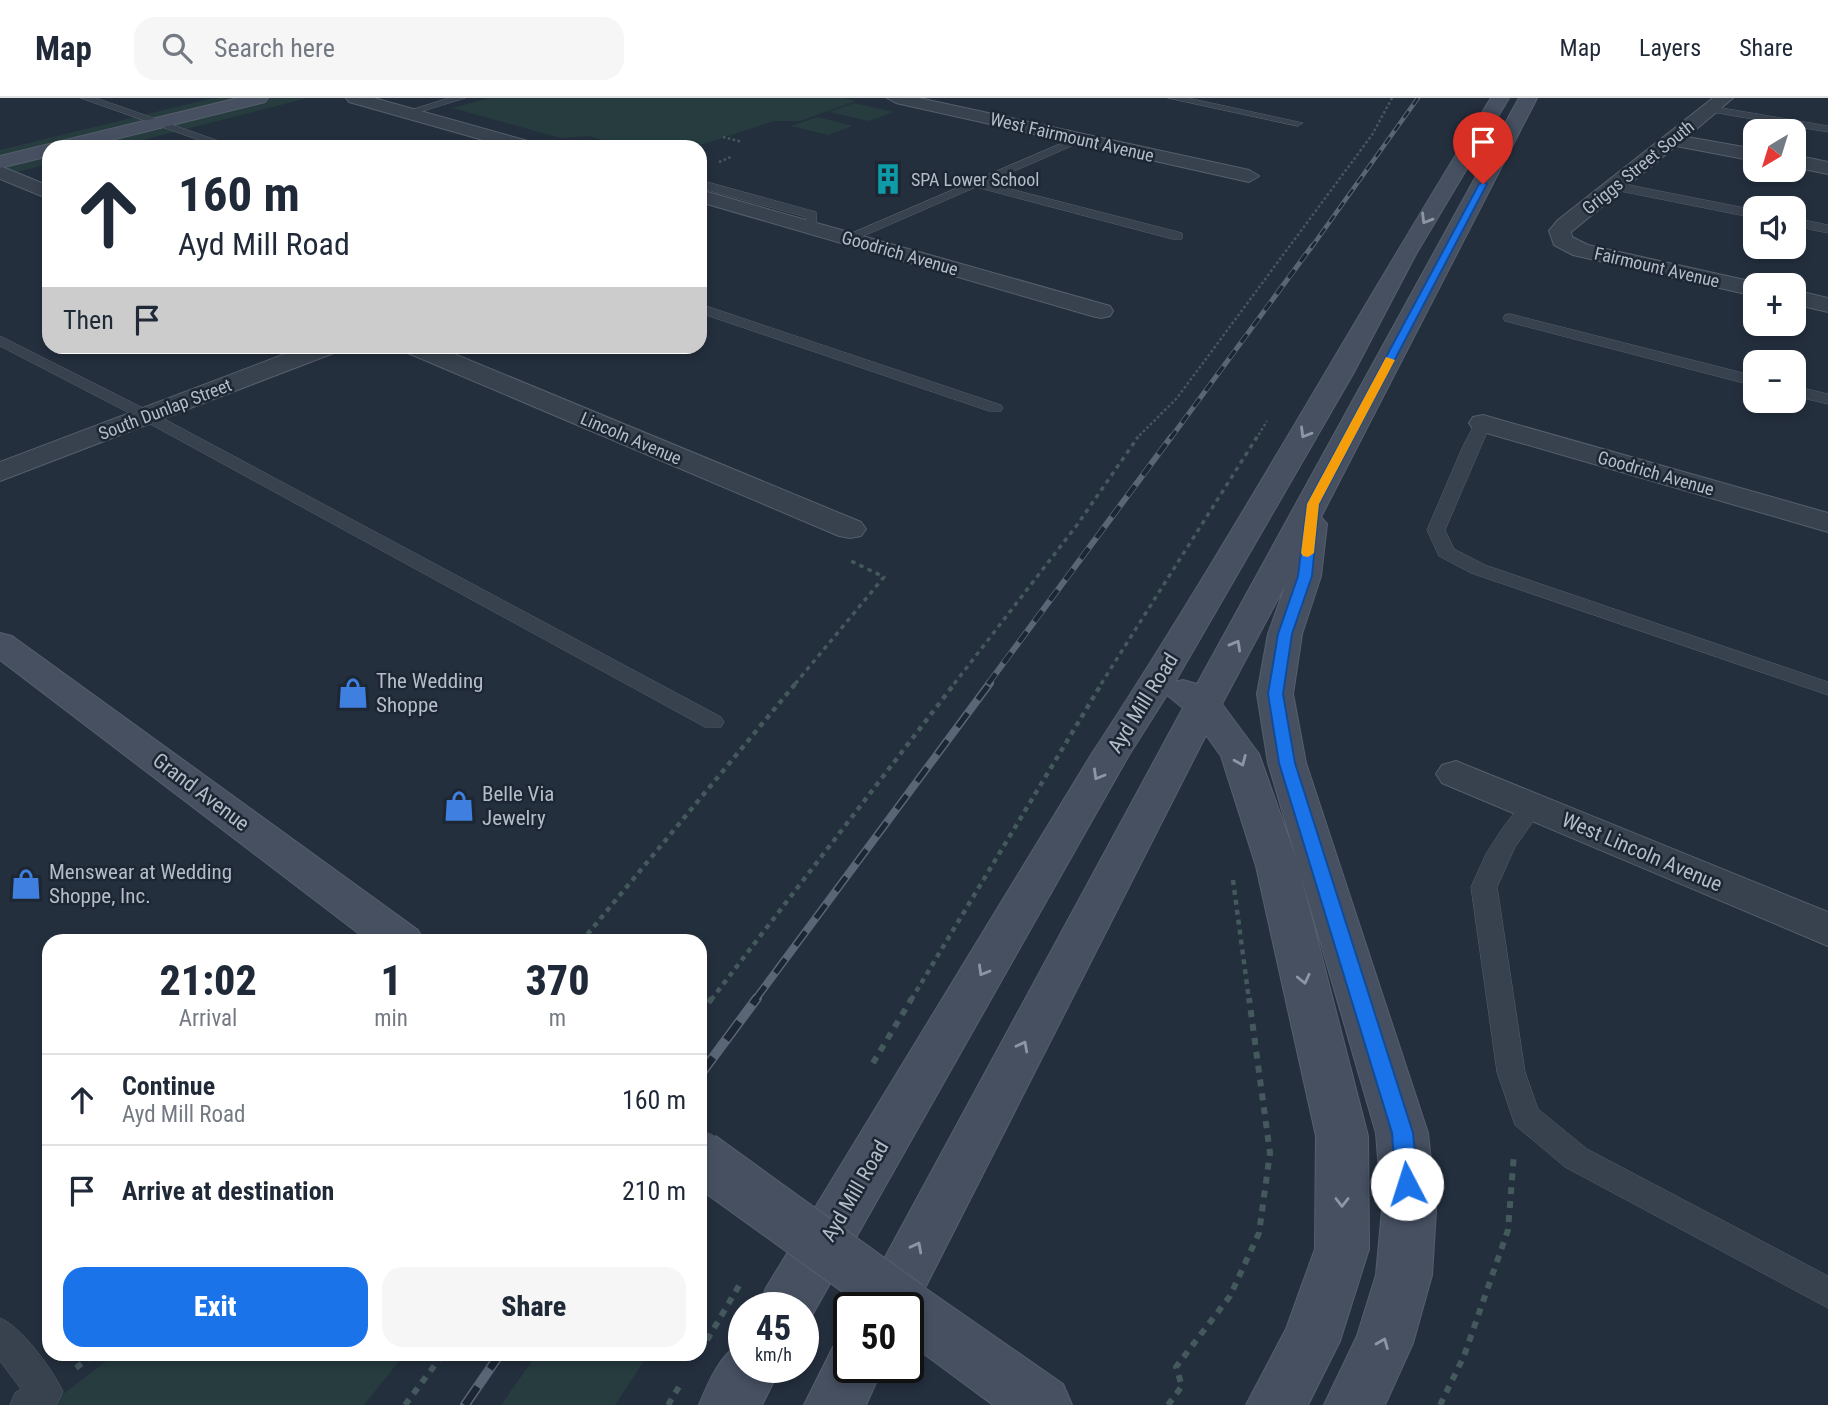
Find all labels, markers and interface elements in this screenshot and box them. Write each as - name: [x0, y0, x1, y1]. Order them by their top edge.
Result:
- search box: [134, 17, 624, 80]
- text: Map: [35, 29, 92, 68]
- icon: search: [158, 29, 196, 67]
- text: Search here: [214, 33, 335, 63]
- text: Map: [1560, 34, 1601, 62]
- text: Layers: [1639, 34, 1701, 62]
- text: Share: [1739, 34, 1793, 62]
- street label: West Fairmount Avenue: [988, 108, 1156, 166]
- pin: [1453, 112, 1513, 184]
- street label: Griggs Street South: [1578, 115, 1698, 219]
- north arrow: [1743, 119, 1806, 182]
- map controls: [1743, 119, 1806, 413]
- icon: arrive: [1464, 123, 1502, 161]
- building icon: SPA Lower School: [871, 162, 905, 196]
- text: 160 m: [178, 166, 300, 223]
- icon: ahead: [63, 168, 154, 259]
- place label: SPA Lower School: [911, 169, 1040, 190]
- button: sound: [1743, 196, 1806, 259]
- one-way arrow: [1421, 212, 1434, 225]
- text: Ayd Mill Road: [178, 225, 350, 263]
- street label: Goodrich Avenue: [839, 226, 961, 280]
- street label: Fairmount Avenue: [1592, 242, 1722, 292]
- button: +: [1743, 273, 1806, 336]
- icon: arrive: [128, 301, 166, 339]
- text: Then: [63, 305, 114, 335]
- button: −: [1743, 350, 1806, 413]
- street label: South Dunlap Street: [95, 374, 235, 444]
- street label: Lincoln Avenue: [577, 407, 685, 469]
- one-way arrow: [1300, 426, 1313, 438]
- street label: Goodrich Avenue: [1595, 446, 1717, 500]
- one-way arrow: [1228, 640, 1241, 652]
- street label: Ayd Mill Road: [1103, 649, 1183, 757]
- place label: The Wedding Shoppe: [376, 669, 483, 717]
- shop icon: The Wedding Shoppe: [336, 676, 370, 710]
- street label: Grand Avenue: [148, 748, 254, 836]
- one-way arrow: [1233, 753, 1247, 766]
- one-way arrow: [1093, 768, 1106, 780]
- place label: Belle Via Jewelry: [482, 782, 554, 830]
- shop icon: Belle Via Jewelry: [442, 789, 476, 823]
- street label: West Lincoln Avenue: [1558, 807, 1726, 897]
- place label: Menswear at Wedding Shoppe, Inc.: [49, 860, 232, 908]
- shop icon: Menswear at Wedding Shoppe, Inc.: [9, 867, 43, 901]
- text: 21:02: [159, 956, 257, 1005]
- text: 1: [380, 956, 402, 1005]
- text: 370: [525, 956, 590, 1005]
- one-way arrow: [978, 964, 991, 977]
- one-way arrow: [1296, 973, 1311, 985]
- text: Arrival: [179, 1005, 237, 1032]
- text: min: [374, 1005, 408, 1032]
- text: m: [549, 1005, 566, 1032]
- one-way arrow: [1015, 1040, 1029, 1053]
- text: Continue: [122, 1071, 215, 1101]
- icon: ahead: [63, 1081, 101, 1119]
- text: 160 m: [622, 1085, 686, 1115]
- text: Ayd Mill Road: [122, 1101, 246, 1128]
- street label: Ayd Mill Road: [816, 1136, 894, 1246]
- position arrow: [1370, 1147, 1444, 1221]
- icon: arrive: [63, 1172, 101, 1210]
- text: Arrive at destination: [122, 1176, 334, 1206]
- text: 210 m: [622, 1176, 686, 1206]
- one-way arrow: [1334, 1197, 1350, 1207]
- one-way arrow: [909, 1242, 923, 1254]
- button: Exit: [63, 1267, 368, 1347]
- button: Share: [382, 1267, 686, 1347]
- speed limit sign: 50: [833, 1292, 924, 1383]
- text: 45: [756, 1308, 791, 1349]
- one-way arrow: [1374, 1338, 1388, 1350]
- text: km/h: [755, 1344, 792, 1365]

